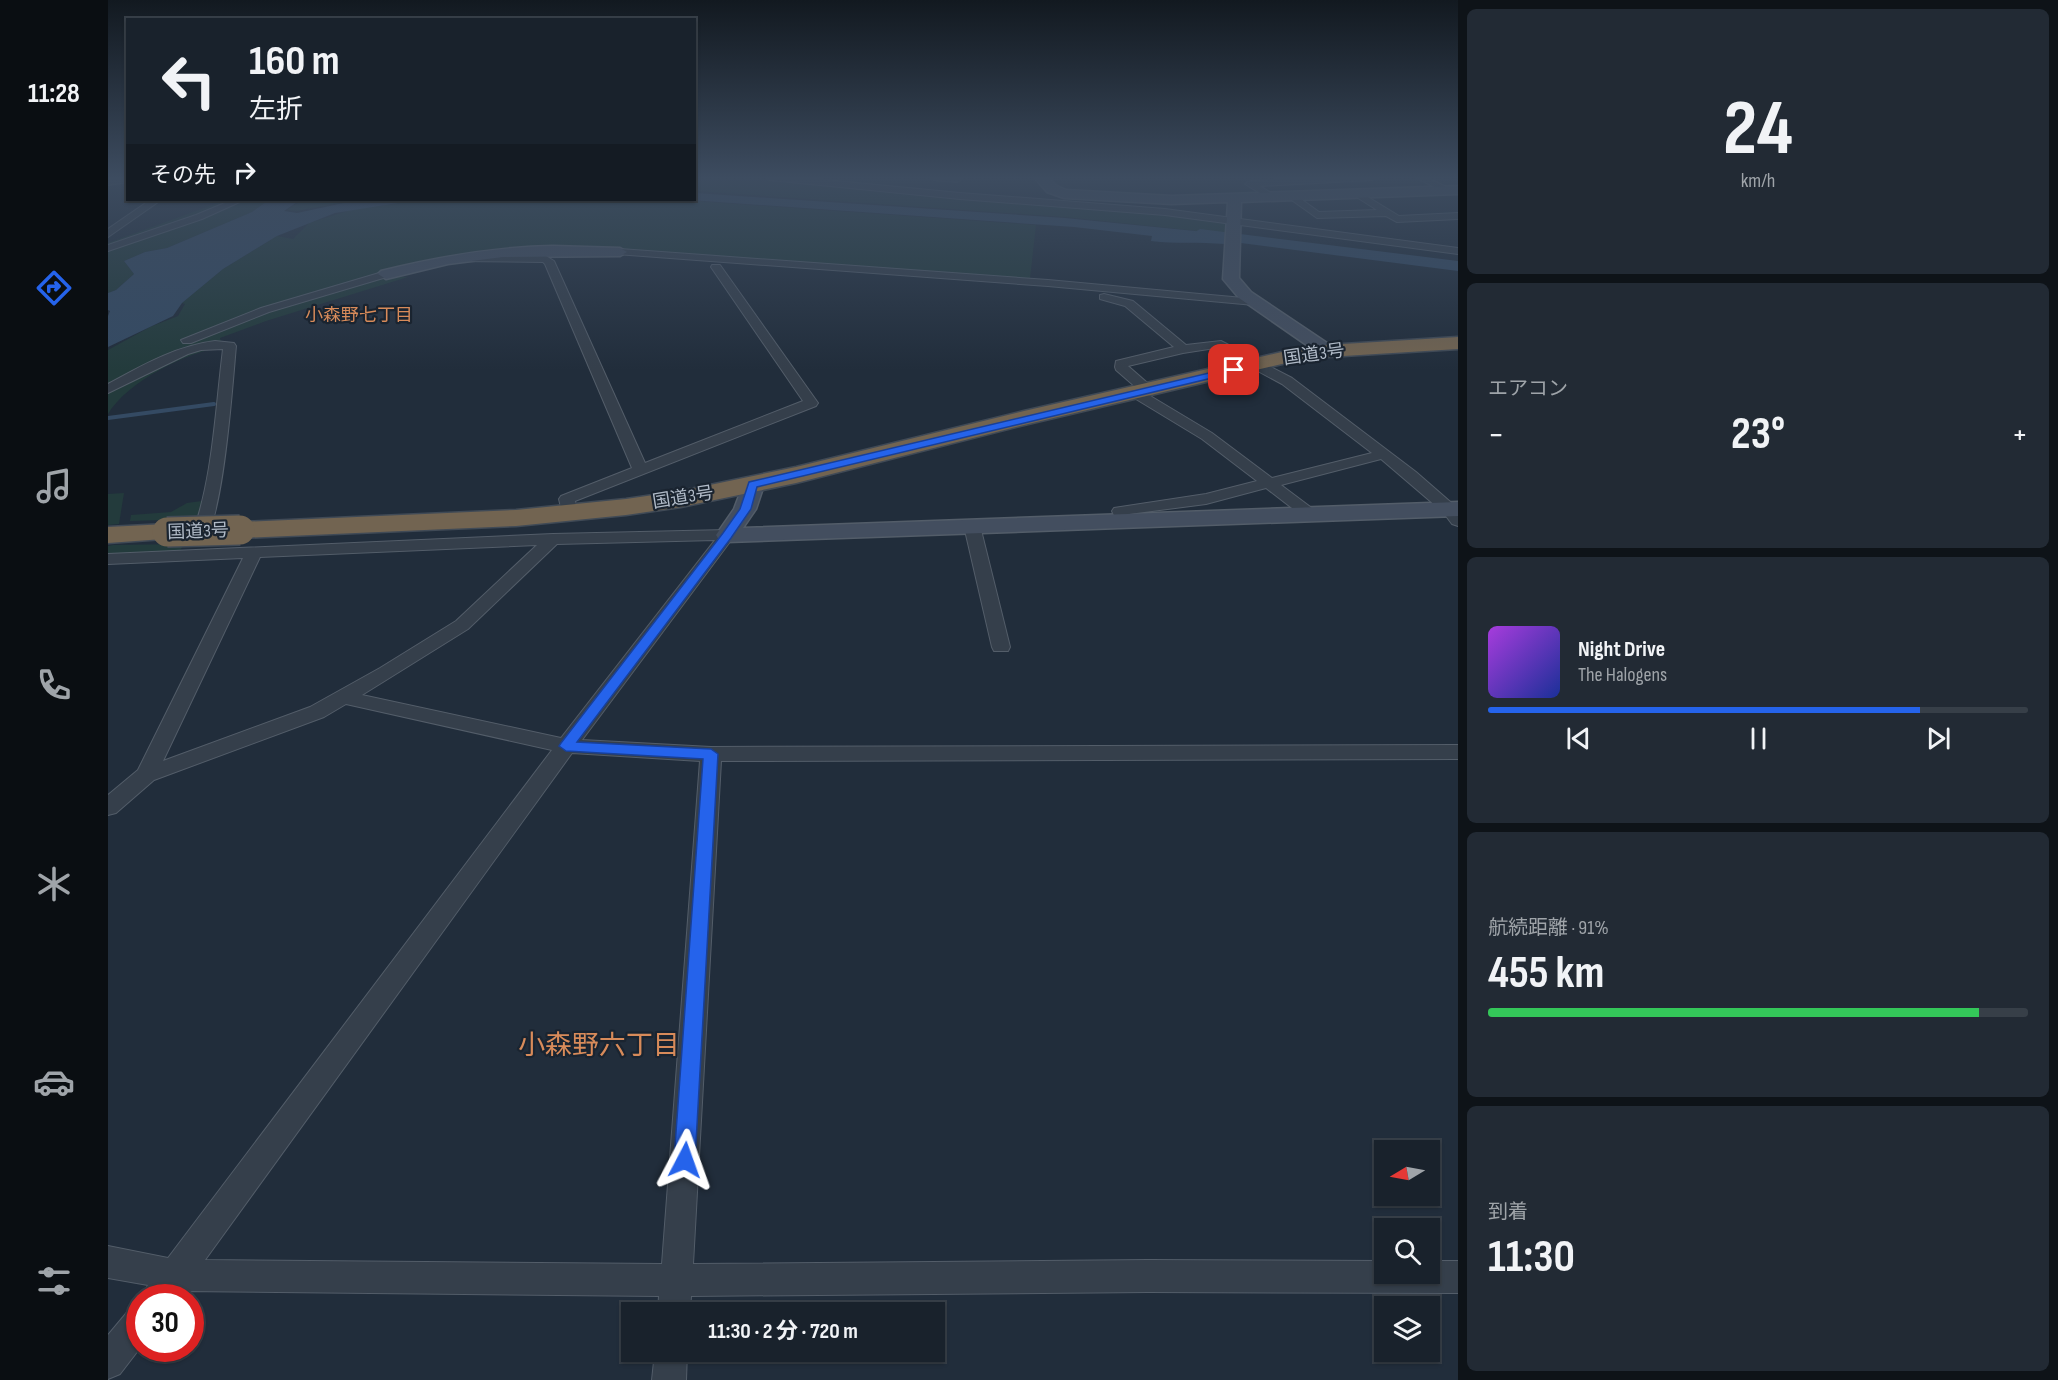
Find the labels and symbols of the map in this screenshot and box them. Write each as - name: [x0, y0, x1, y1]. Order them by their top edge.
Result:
- district label: 小森野七丁目: [305, 305, 413, 326]
- street label: 国道3号: [1282, 340, 1346, 369]
- pin: [1208, 344, 1259, 395]
- street label: 国道3号: [651, 482, 715, 513]
- street label: 国道3号: [167, 520, 229, 543]
- district label: 小森野六丁目: [518, 1030, 680, 1062]
- position arrow: [653, 1128, 717, 1192]
- north arrow: [1374, 1140, 1440, 1206]
- speed limit sign: 30: [126, 1284, 204, 1362]

